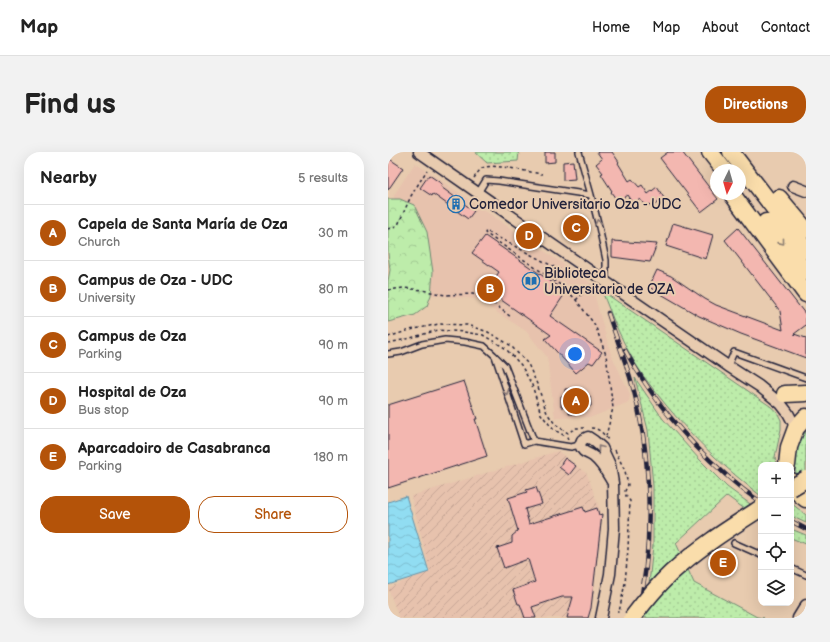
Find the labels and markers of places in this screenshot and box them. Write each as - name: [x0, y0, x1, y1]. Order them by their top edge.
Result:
- building icon: Comedor Universitario Oza - UDC: [446, 194, 466, 214]
- place label: Comedor Universitario Oza - UDC: [469, 196, 681, 213]
- pin: C: [563, 213, 589, 243]
- pin: D: [516, 221, 542, 251]
- place label: Biblioteca Universitaria de OZA: [544, 265, 675, 298]
- library icon: Biblioteca Universitaria de OZA: [521, 271, 541, 291]
- pin: B: [477, 274, 503, 304]
- pin: A: [563, 386, 589, 416]
- pin: E: [710, 548, 736, 578]

